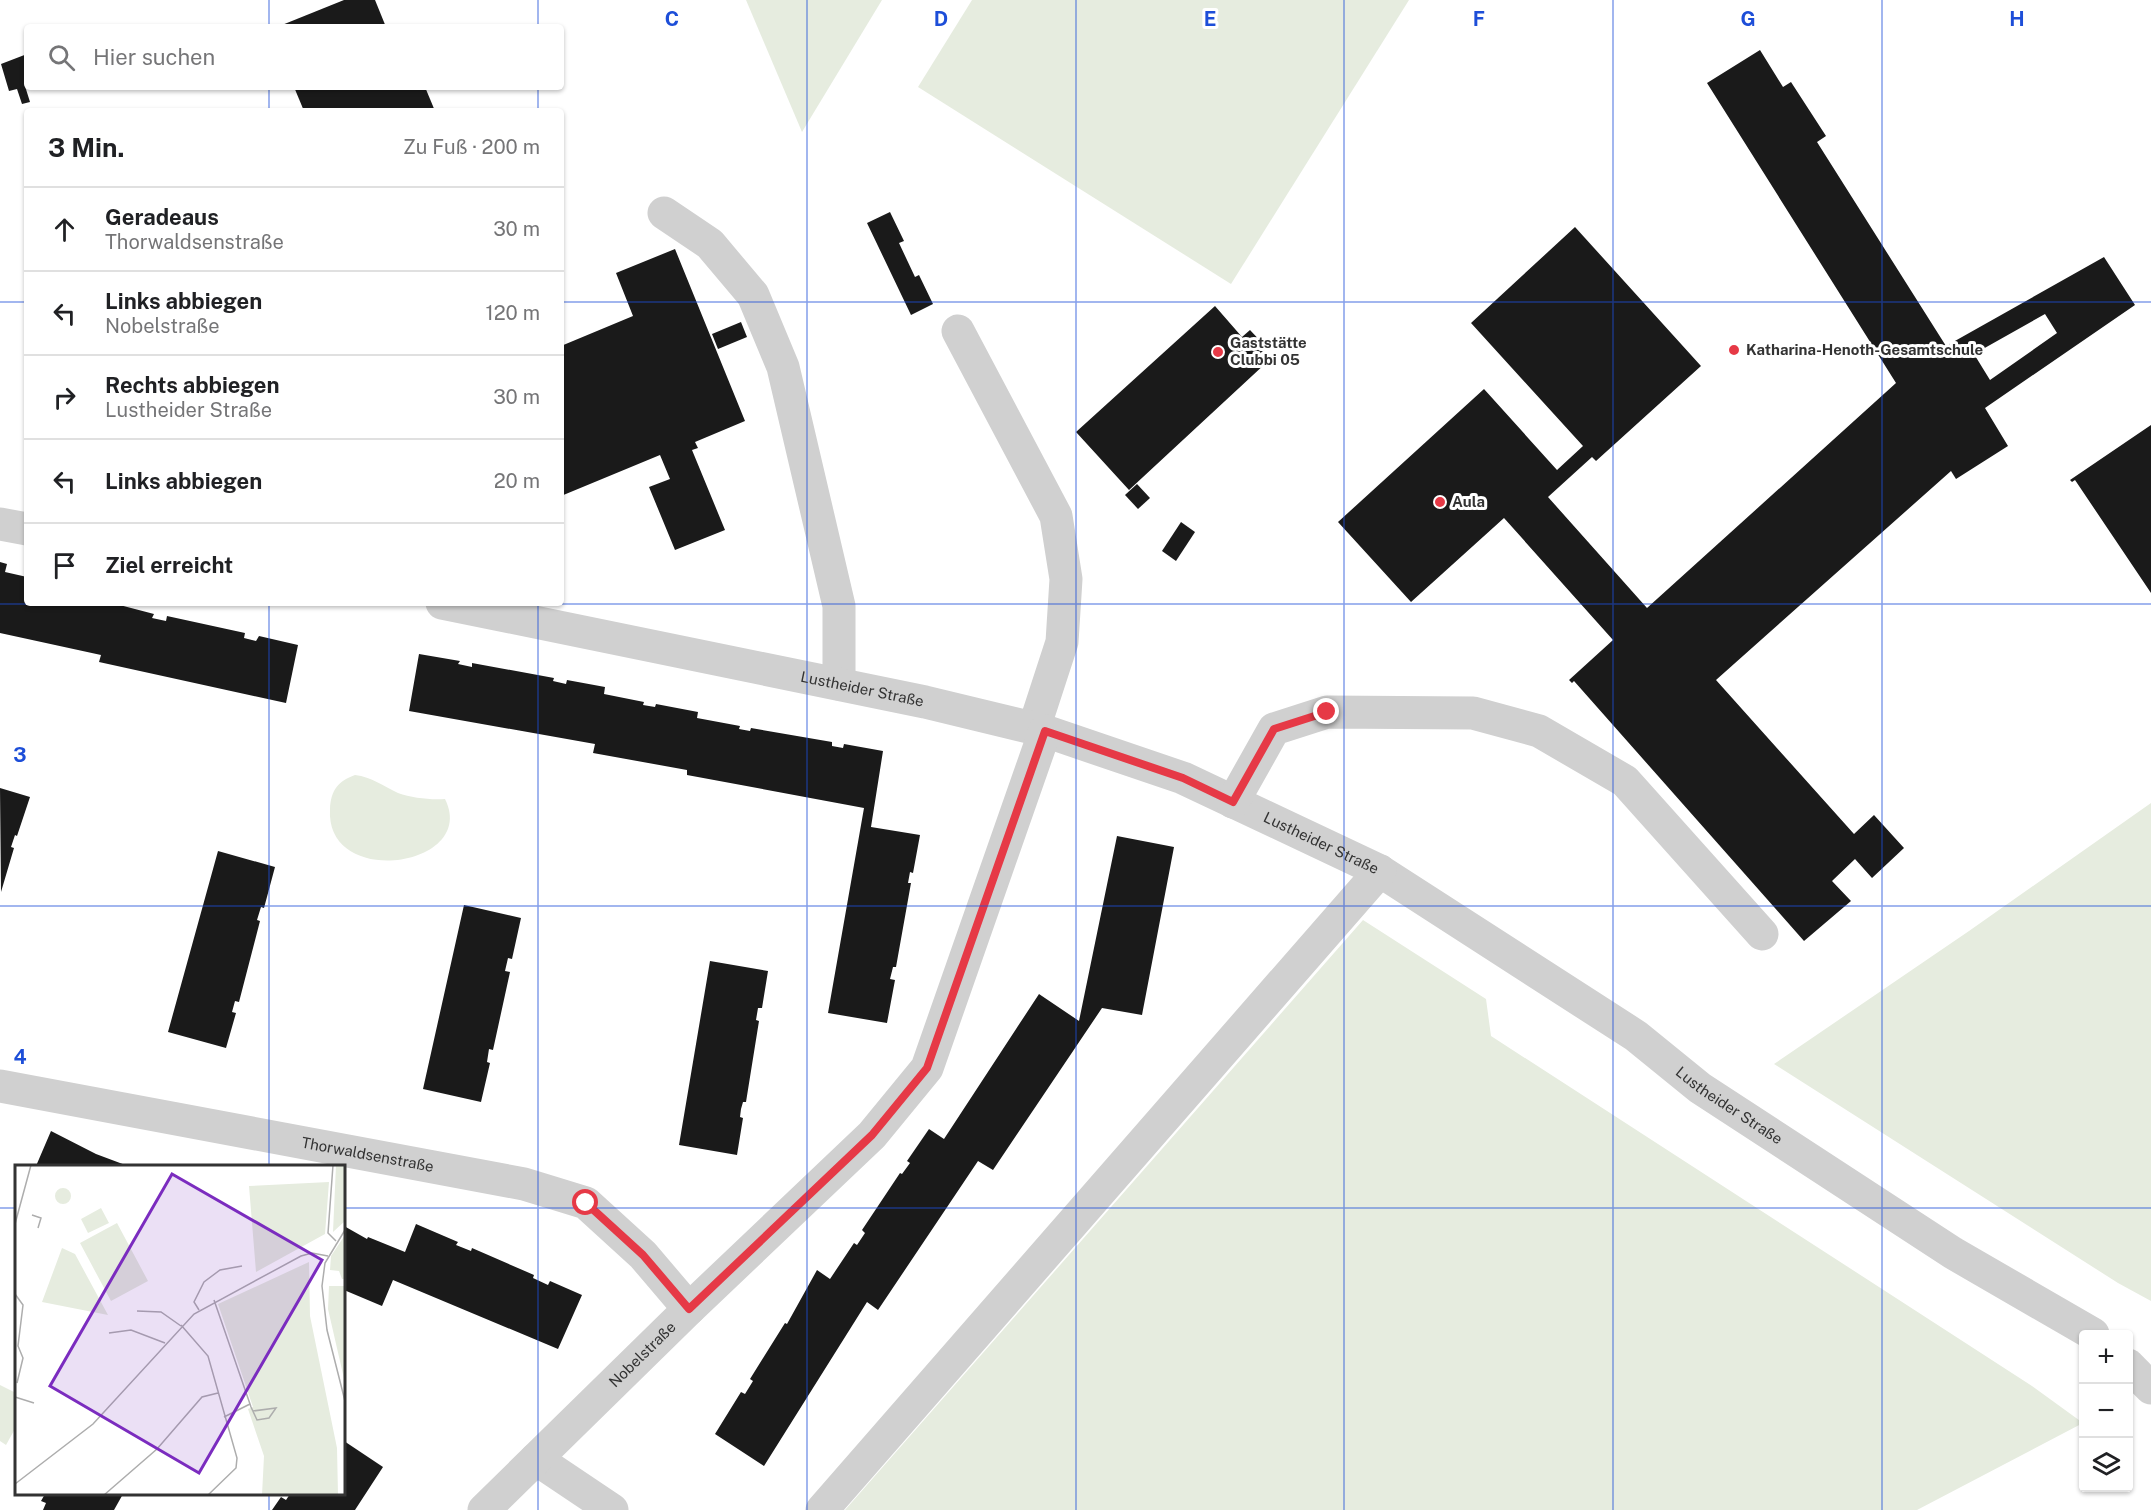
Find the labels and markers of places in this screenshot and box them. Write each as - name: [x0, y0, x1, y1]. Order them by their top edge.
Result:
- place label: Gaststätte Clubbi 05: [1230, 334, 1307, 368]
- place label: Katharina-Henoth-Gesamtschule: [1746, 341, 1983, 358]
- marker: Katharina-Henoth-Gesamtschule: [1727, 343, 1741, 357]
- marker: Gaststätte Clubbi 05: [1211, 345, 1225, 359]
- place label: Aula: [1452, 493, 1485, 510]
- marker: Aula: [1433, 495, 1447, 509]

